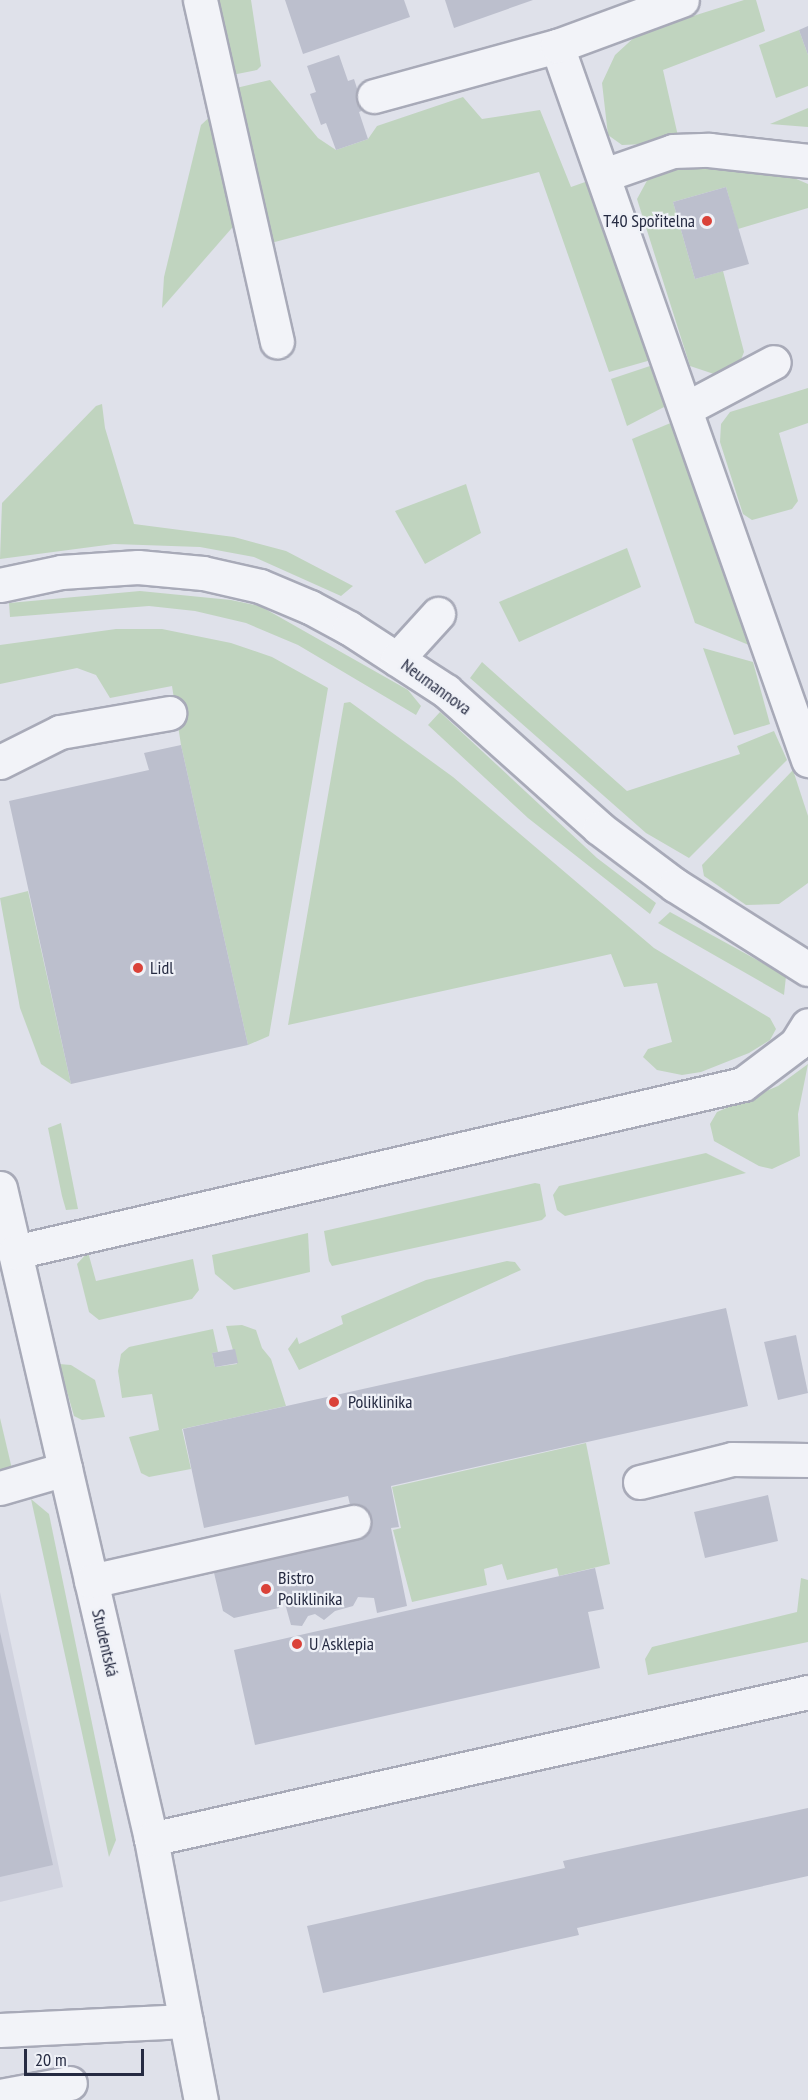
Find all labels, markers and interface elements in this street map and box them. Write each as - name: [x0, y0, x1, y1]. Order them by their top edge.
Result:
- place label: T40 Spořitelna: [603, 210, 695, 232]
- marker: T40 Spořitelna: [700, 214, 714, 228]
- street label: Neumannova: [397, 654, 475, 720]
- place label: Lidl: [150, 957, 173, 979]
- marker: Lidl: [131, 961, 145, 975]
- place label: Poliklinika: [348, 1391, 413, 1413]
- marker: Poliklinika: [325, 1393, 343, 1411]
- place label: Bistro Poliklinika: [278, 1568, 343, 1610]
- marker: Bistro Poliklinika: [259, 1582, 273, 1596]
- street label: Studentská: [87, 1607, 123, 1679]
- place label: U Asklepia: [309, 1633, 374, 1655]
- marker: U Asklepia: [290, 1637, 304, 1651]
- scale bar: [27, 2037, 147, 2075]
- text: 20 m: [35, 2048, 67, 2071]

